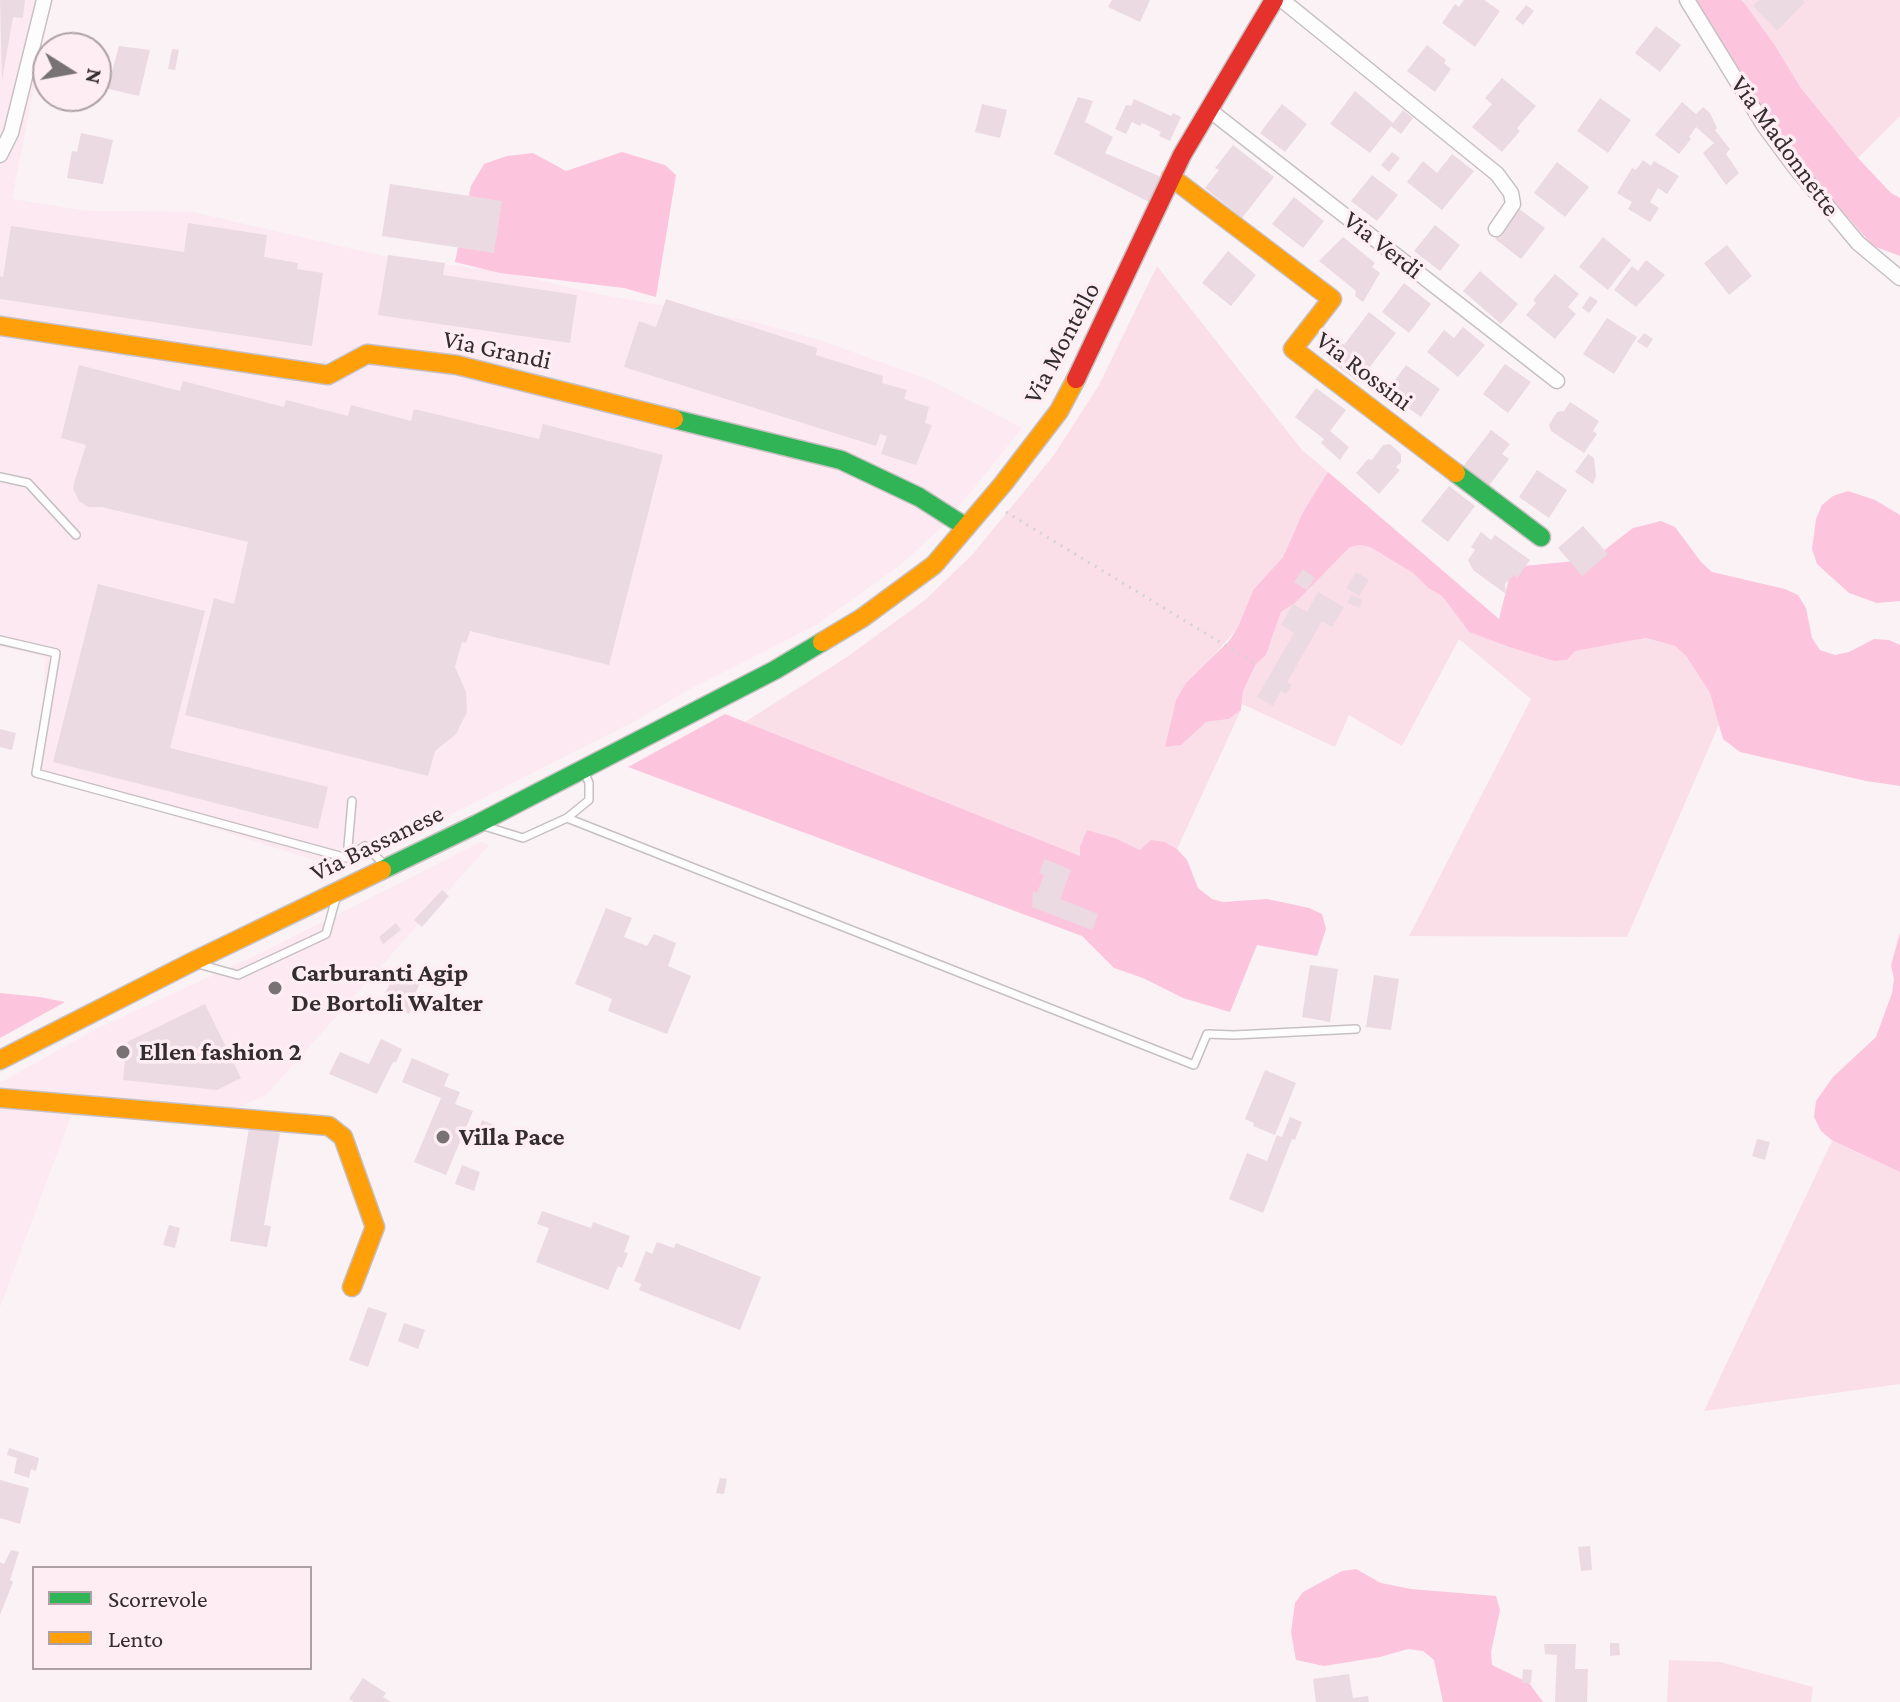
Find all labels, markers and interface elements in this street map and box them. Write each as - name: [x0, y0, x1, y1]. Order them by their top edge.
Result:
- north arrow: [32, 32, 112, 112]
- text: N: [80, 67, 108, 86]
- street label: Via Madonnette: [1724, 70, 1846, 222]
- street label: Via Verdi: [1337, 204, 1429, 286]
- street label: Via Montello: [1017, 277, 1107, 409]
- street label: Via Grandi: [440, 323, 554, 377]
- street label: Via Rossini: [1309, 325, 1419, 417]
- street label: Via Bassanese: [306, 797, 448, 889]
- place label: Carburanti Agip De Bortoli Walter: [291, 957, 483, 1018]
- marker: Carburanti Agip De Bortoli Walter: [266, 979, 284, 997]
- place label: Ellen fashion 2: [139, 1036, 302, 1068]
- marker: Ellen fashion 2: [114, 1043, 132, 1061]
- place label: Villa Pace: [459, 1121, 565, 1153]
- marker: Villa Pace: [434, 1128, 452, 1146]
- legend: [32, 1566, 312, 1670]
- text: Scorrevole: [108, 1585, 208, 1612]
- text: Lento: [108, 1625, 163, 1652]

